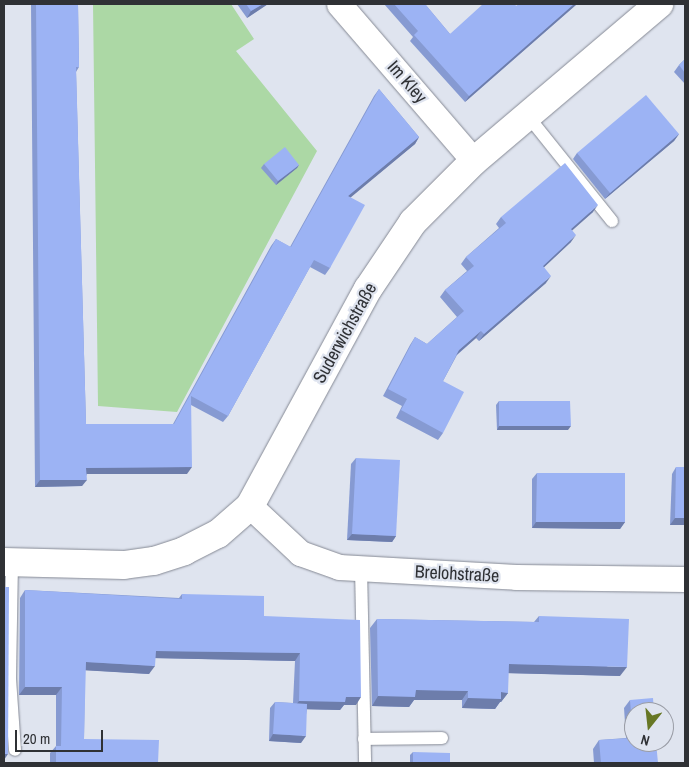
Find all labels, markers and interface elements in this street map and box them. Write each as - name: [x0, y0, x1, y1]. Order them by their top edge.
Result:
- street label: Im Kley: [383, 56, 431, 108]
- street label: Suderwichstraße: [309, 279, 381, 387]
- street label: Brelohstraße: [414, 561, 500, 587]
- north arrow: [624, 702, 674, 752]
- scale bar: [18, 720, 105, 752]
- text: 20 m: [23, 728, 50, 749]
- text: N: [639, 731, 652, 750]

